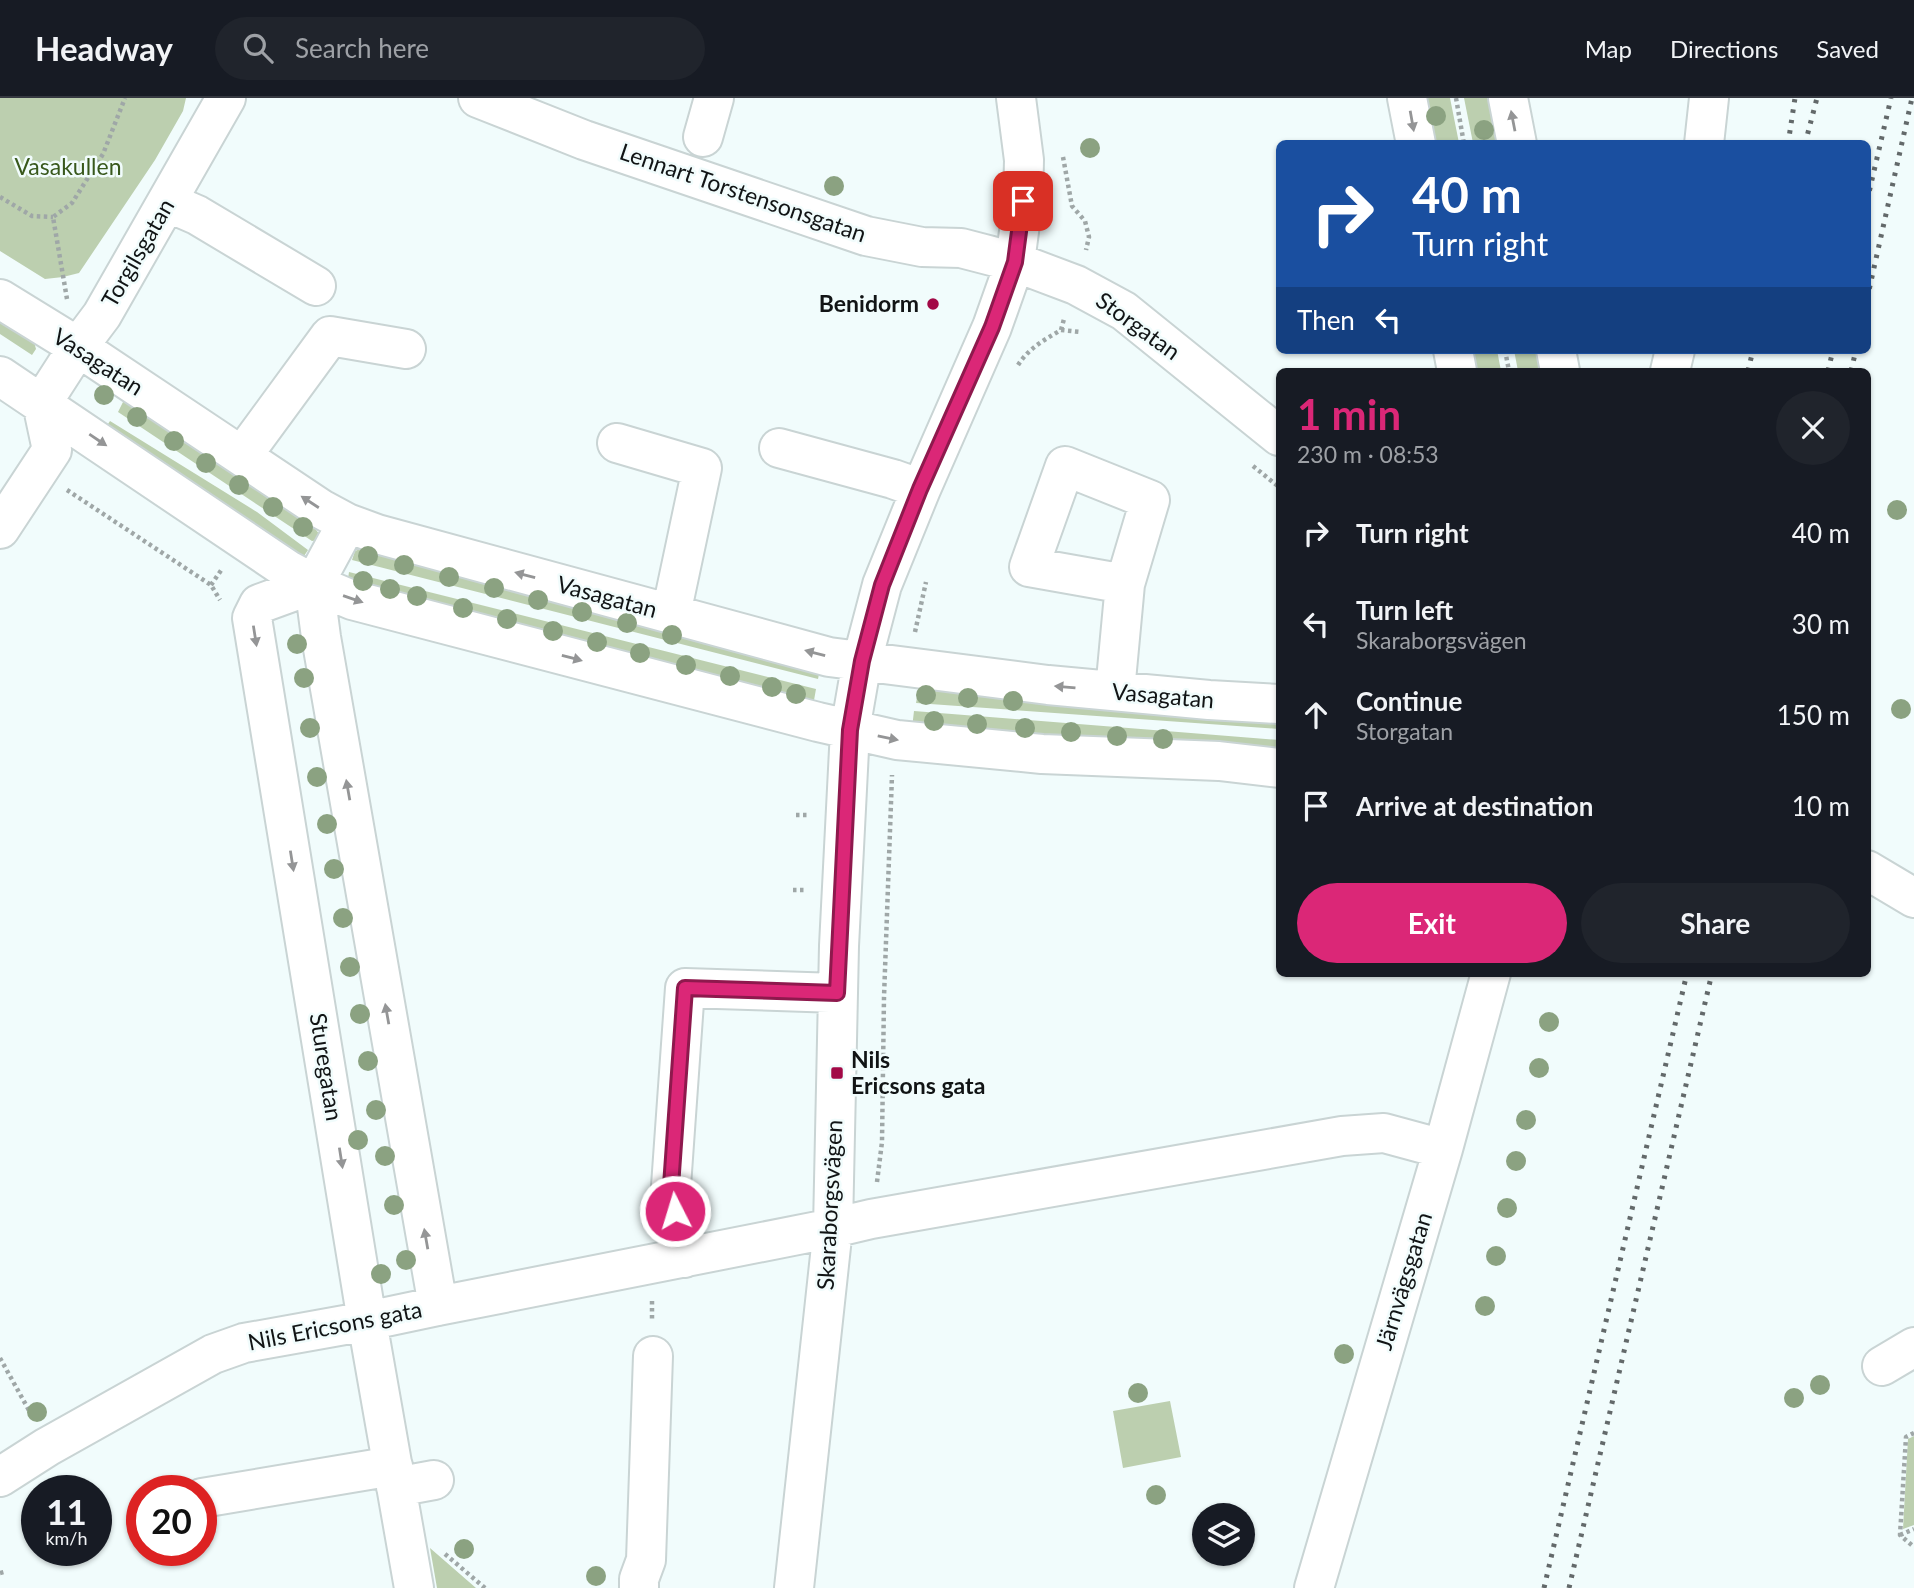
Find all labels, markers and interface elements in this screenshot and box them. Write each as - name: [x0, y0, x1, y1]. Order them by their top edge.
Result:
- search box: [215, 17, 705, 80]
- text: Headway: [35, 28, 173, 68]
- icon: search: [239, 29, 277, 67]
- text: Search here: [295, 32, 429, 64]
- text: Map: [1585, 34, 1632, 63]
- text: Directions: [1670, 34, 1778, 63]
- text: Saved: [1816, 34, 1879, 63]
- one-way arrow: [1406, 110, 1417, 132]
- one-way arrow: [1507, 110, 1518, 132]
- street label: Lennart Torstensonsgatan: [616, 137, 870, 247]
- park label: Vasakullen: [14, 152, 122, 180]
- text: 40 m: [1412, 165, 1522, 223]
- icon: right: [1297, 168, 1388, 259]
- pin: [993, 171, 1053, 231]
- icon: arrive: [1004, 182, 1042, 220]
- street label: Torgilsgatan: [95, 193, 179, 312]
- text: Turn right: [1412, 224, 1548, 263]
- street label: Storgatan: [1091, 285, 1186, 365]
- place label: Benidorm: [819, 289, 919, 317]
- marker: Benidorm: [925, 296, 941, 312]
- icon: left: [1369, 301, 1407, 339]
- text: Then: [1297, 304, 1355, 336]
- street label: Vasagatan: [48, 322, 149, 401]
- text: 1 min: [1297, 389, 1401, 439]
- button: close: [1776, 391, 1850, 465]
- one-way arrow: [88, 434, 108, 447]
- text: 230 m · 08:53: [1297, 440, 1439, 468]
- one-way arrow: [301, 495, 320, 508]
- icon: right: [1297, 514, 1335, 552]
- text: Turn right: [1356, 517, 1469, 549]
- text: 40 m: [1792, 517, 1850, 549]
- one-way arrow: [514, 569, 535, 579]
- street label: Vasagatan: [554, 569, 660, 623]
- one-way arrow: [342, 594, 363, 605]
- text: Turn left: [1356, 594, 1453, 626]
- icon: left: [1297, 605, 1335, 643]
- text: 30 m: [1792, 608, 1850, 640]
- one-way arrow: [250, 625, 261, 647]
- text: Skaraborgsvägen: [1356, 626, 1527, 654]
- one-way arrow: [804, 648, 825, 658]
- one-way arrow: [562, 653, 584, 664]
- street label: Vasagatan: [1111, 677, 1215, 713]
- one-way arrow: [1054, 681, 1076, 692]
- text: Continue: [1356, 685, 1462, 717]
- icon: ahead: [1297, 696, 1335, 734]
- text: 150 m: [1777, 699, 1850, 731]
- text: Storgatan: [1356, 717, 1453, 745]
- one-way arrow: [877, 732, 899, 743]
- one-way arrow: [342, 779, 353, 801]
- icon: arrive: [1297, 787, 1335, 825]
- text: Arrive at destination: [1356, 790, 1593, 822]
- text: 10 m: [1792, 790, 1850, 822]
- one-way arrow: [287, 850, 298, 872]
- button: Exit: [1297, 883, 1567, 963]
- button: Share: [1581, 883, 1850, 963]
- one-way arrow: [381, 1003, 392, 1025]
- street label: Sturegatan: [305, 1011, 349, 1123]
- place label: Nils Ericsons gata: [851, 1045, 985, 1099]
- marker: Nils Ericsons gata: [829, 1065, 845, 1081]
- street label: Skaraborgsvägen: [811, 1119, 847, 1291]
- one-way arrow: [336, 1147, 347, 1169]
- position arrow: [638, 1174, 712, 1248]
- street label: Järnvägsgatan: [1369, 1209, 1437, 1353]
- one-way arrow: [421, 1227, 432, 1249]
- street label: Nils Ericsons gata: [245, 1294, 424, 1356]
- speed limit sign: 20: [126, 1475, 217, 1566]
- text: 11: [46, 1490, 87, 1532]
- map controls: [1192, 1503, 1255, 1566]
- button: layers: [1192, 1503, 1255, 1566]
- text: km/h: [45, 1527, 88, 1549]

